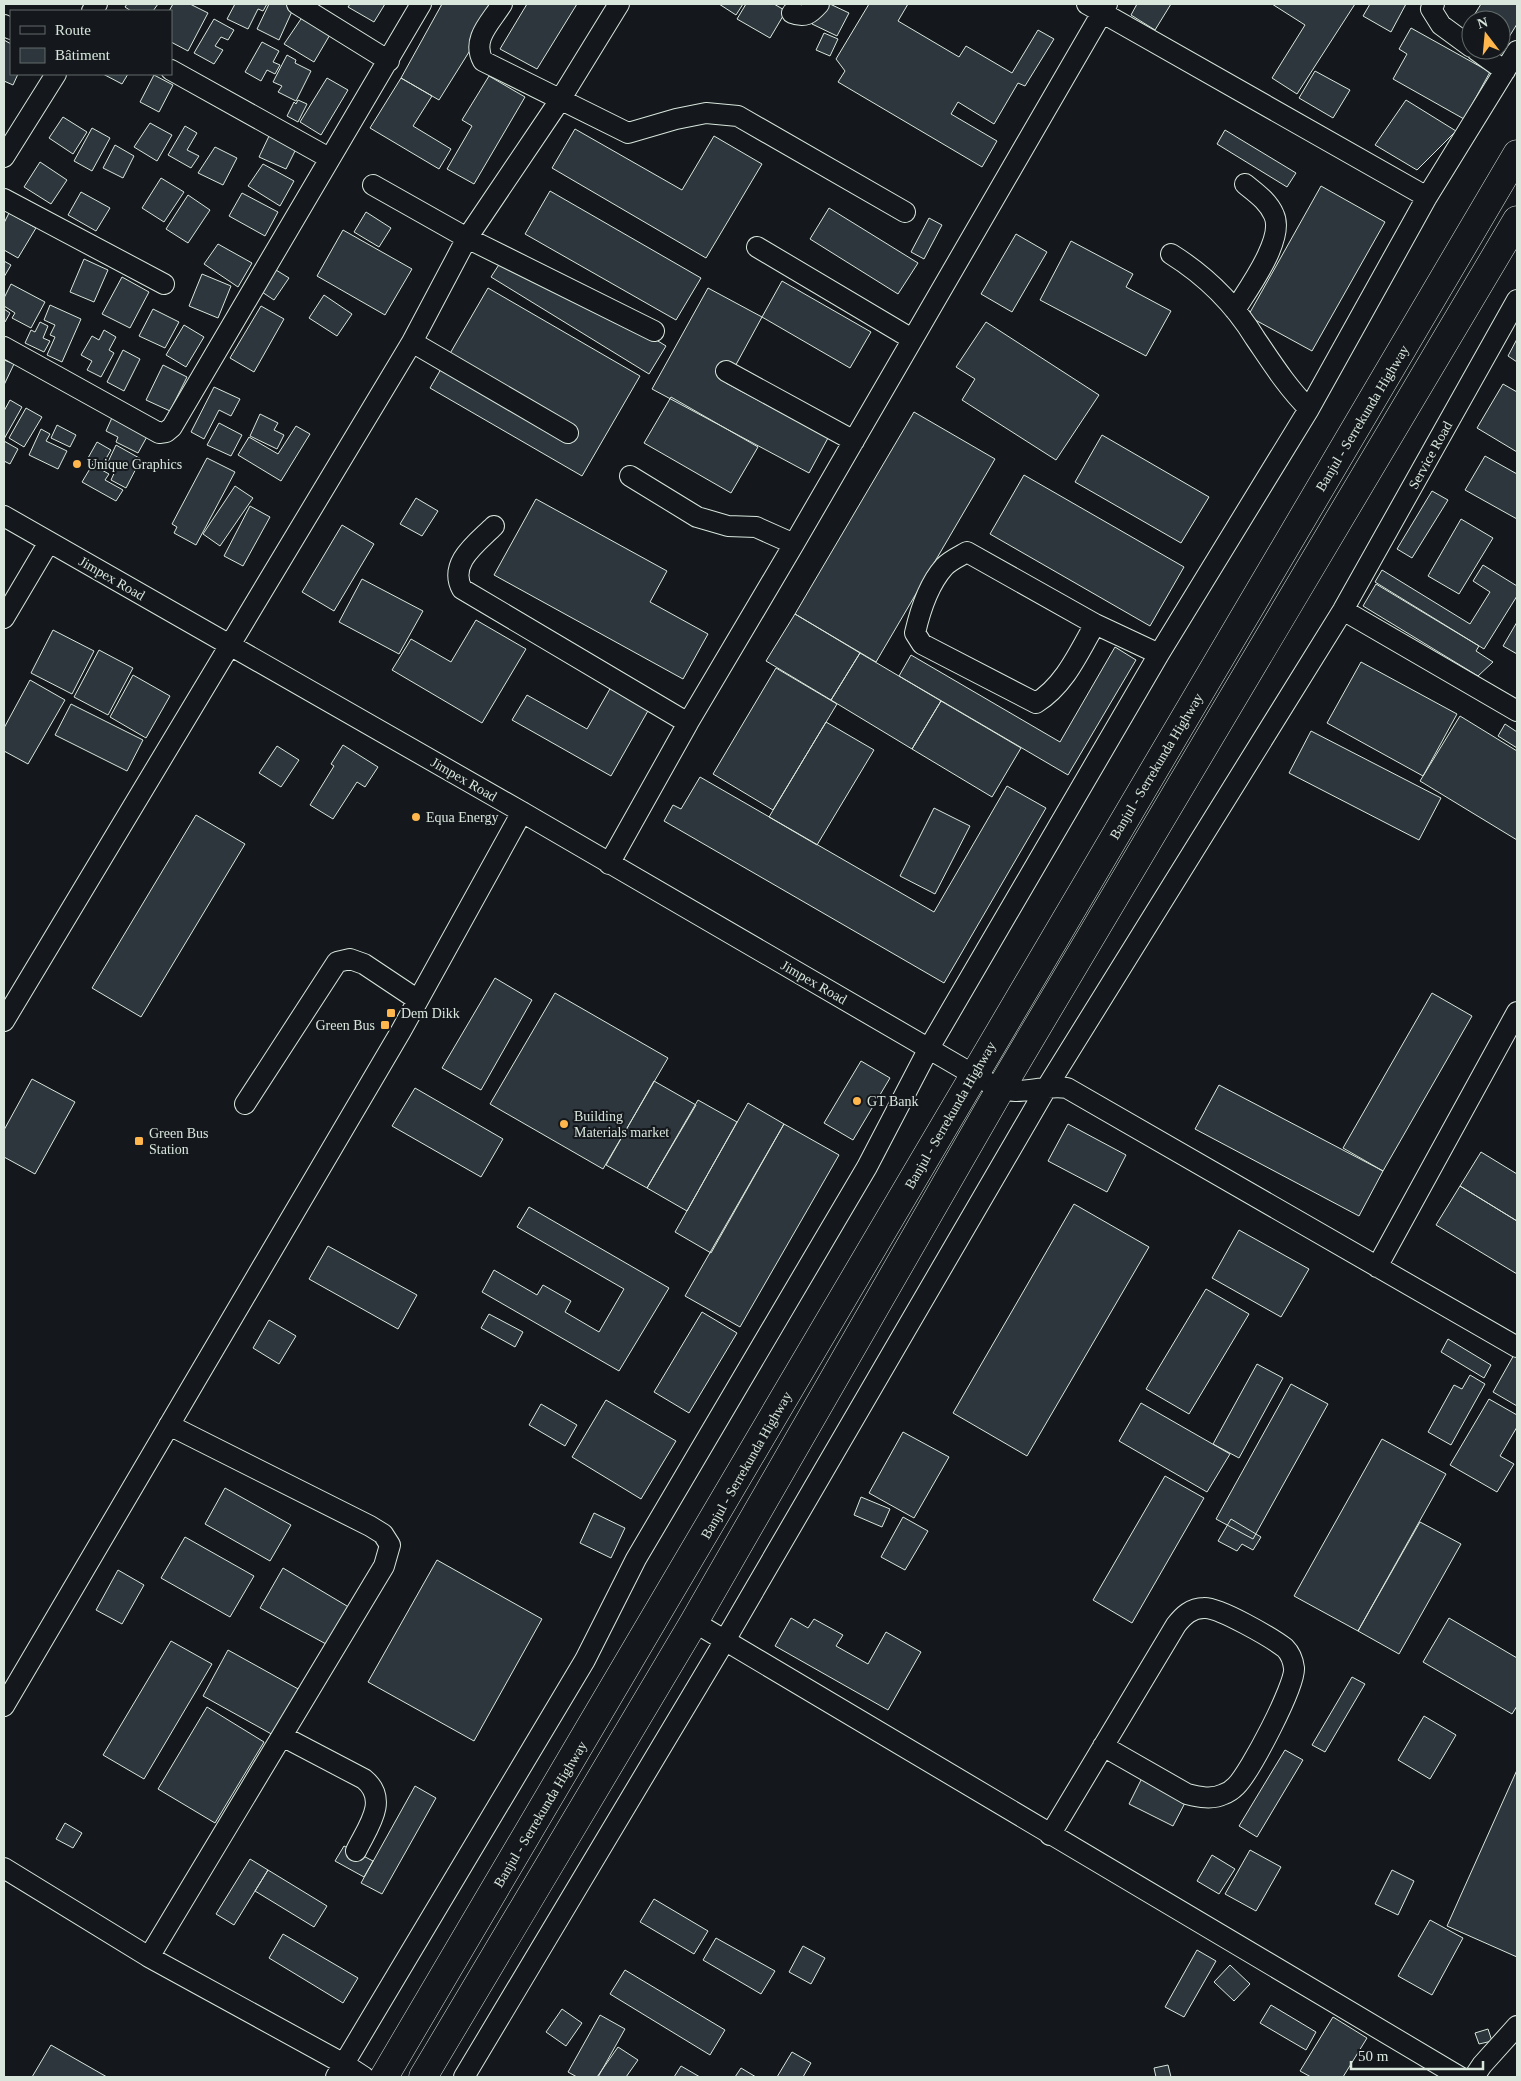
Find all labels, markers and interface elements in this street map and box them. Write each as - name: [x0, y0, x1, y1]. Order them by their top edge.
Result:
- legend: [10, 10, 172, 75]
- north arrow: [1461, 10, 1511, 60]
- text: N: [1476, 14, 1489, 32]
- text: Route: [55, 22, 91, 38]
- text: Bâtiment: [55, 47, 111, 63]
- street label: Banjul - Serrekunda Highway: [1313, 343, 1412, 494]
- street label: Service Road: [1406, 419, 1455, 492]
- place label: Unique Graphics: [87, 457, 182, 472]
- marker: Unique Graphics: [71, 458, 83, 470]
- street label: Jimpex Road: [76, 554, 147, 603]
- street label: Banjul - Serrekunda Highway: [1107, 691, 1206, 842]
- street label: Jimpex Road: [428, 755, 499, 804]
- place label: Equa Energy: [426, 810, 498, 825]
- marker: Equa Energy: [410, 811, 422, 823]
- street label: Jimpex Road: [778, 958, 849, 1007]
- place label: Dem Dikk: [401, 1006, 460, 1021]
- marker: Dem Dikk: [385, 1007, 397, 1019]
- place label: Green Bus: [316, 1018, 375, 1033]
- marker: Green Bus: [379, 1019, 391, 1031]
- street label: Banjul - Serrekunda Highway: [902, 1039, 999, 1192]
- place label: GT Bank: [867, 1094, 918, 1109]
- marker: GT Bank: [851, 1095, 863, 1107]
- place label: Building Materials market: [574, 1109, 669, 1140]
- marker: Building Materials market: [558, 1118, 570, 1130]
- place label: Green Bus Station: [149, 1126, 209, 1157]
- marker: Green Bus Station: [133, 1135, 145, 1147]
- street label: Banjul - Serrekunda Highway: [698, 1389, 795, 1542]
- street label: Banjul - Serrekunda Highway: [491, 1739, 590, 1890]
- scale bar: [1351, 2038, 1484, 2070]
- text: 50 m: [1358, 2048, 1389, 2064]

